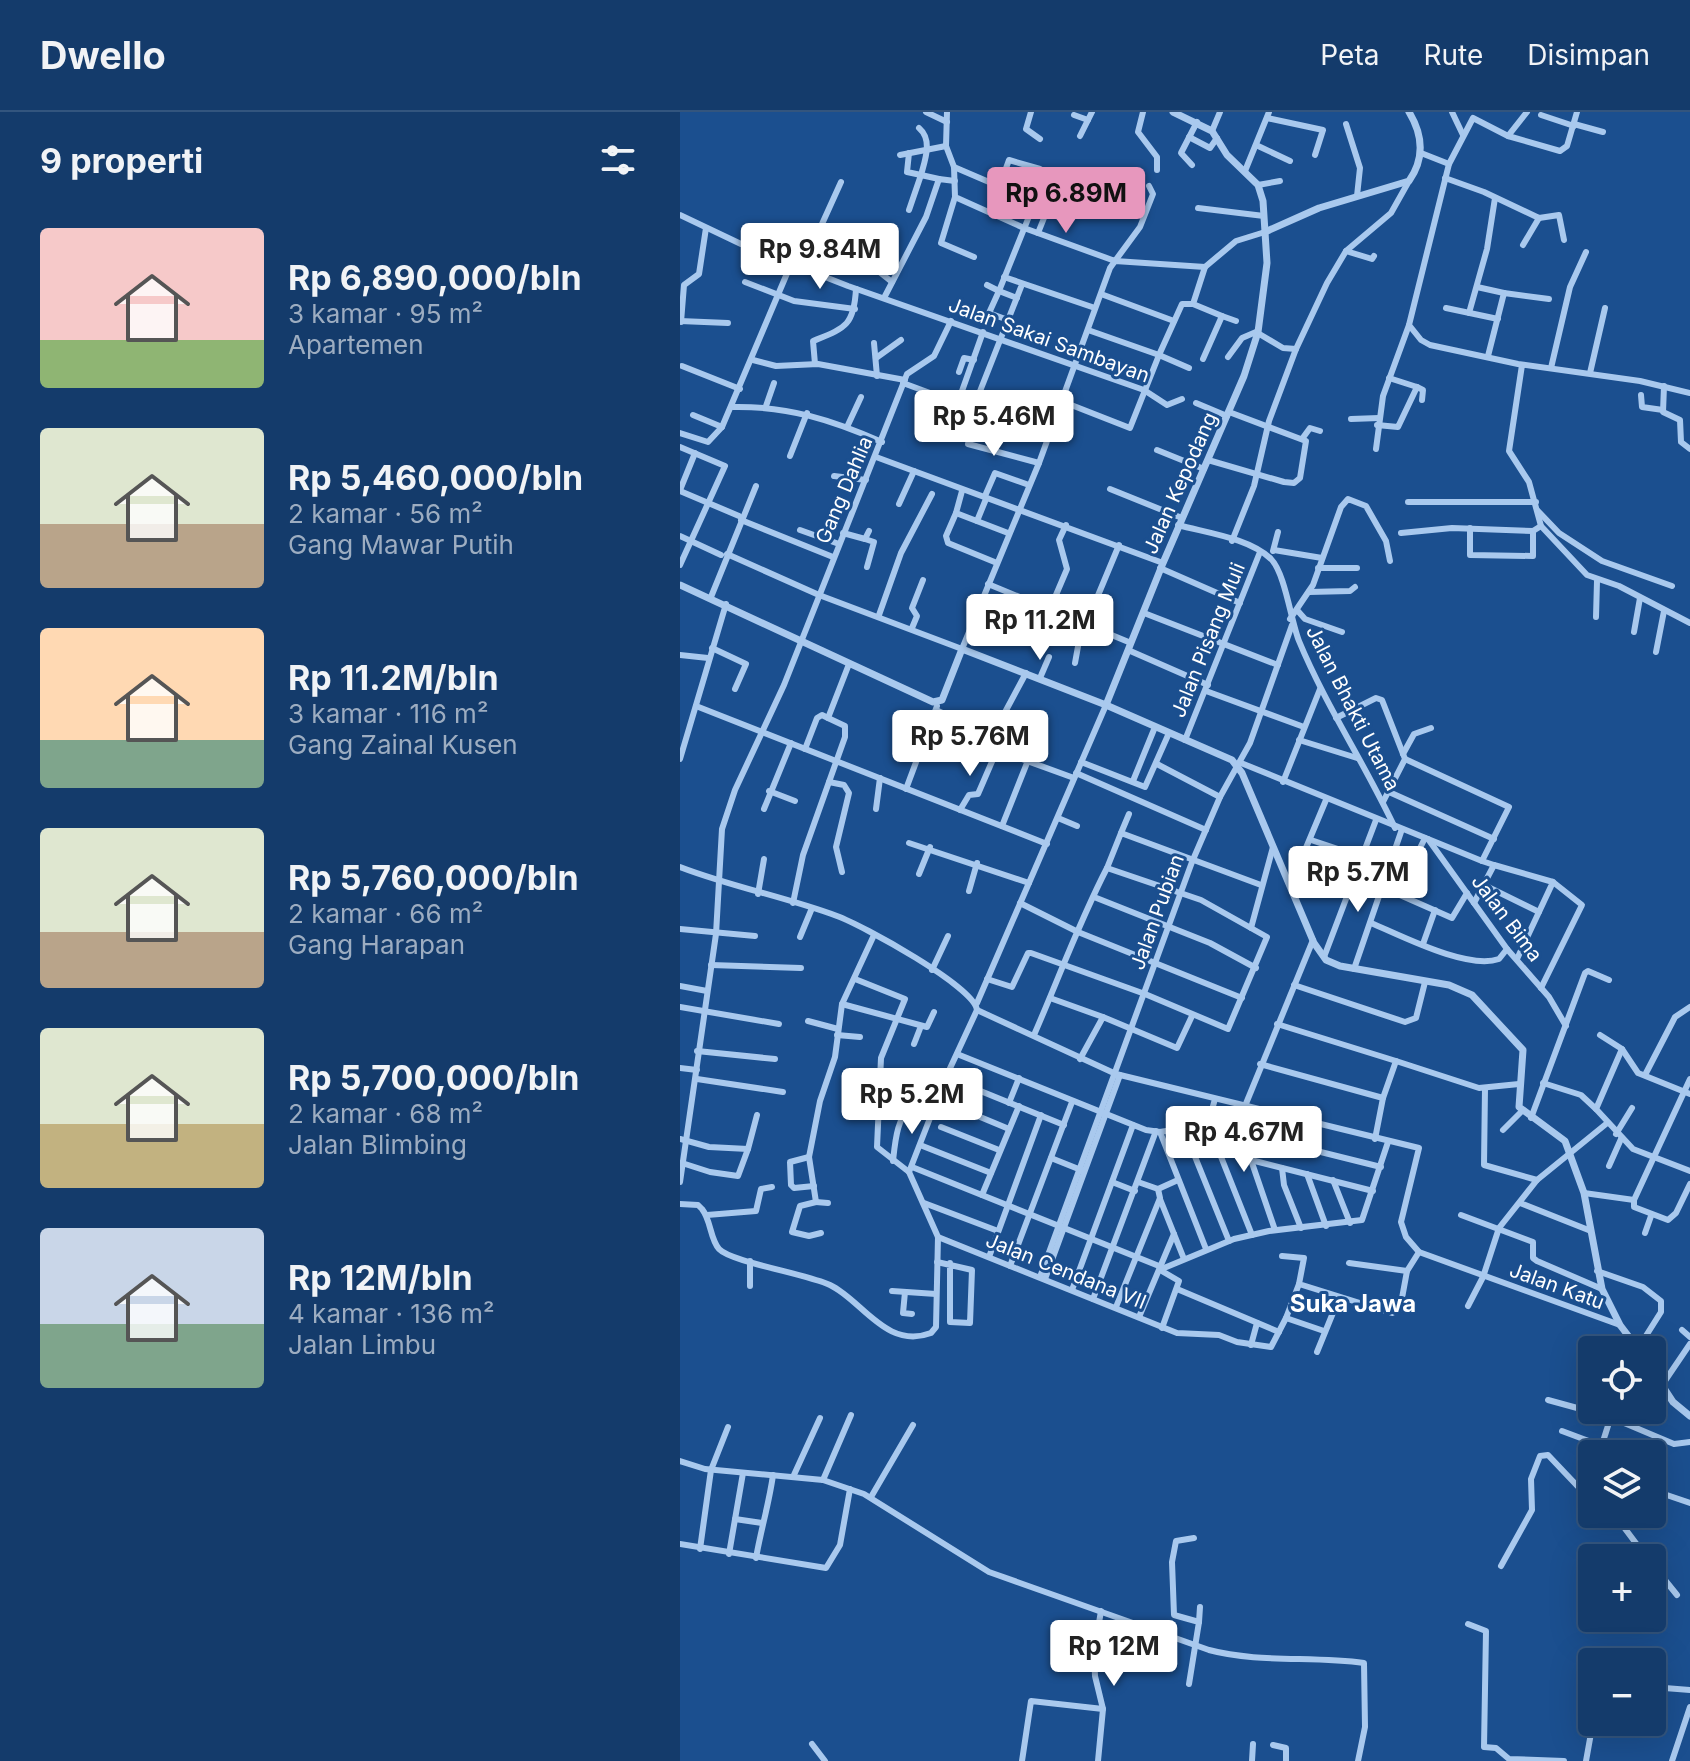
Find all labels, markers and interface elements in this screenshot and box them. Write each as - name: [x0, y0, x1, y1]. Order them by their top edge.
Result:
- text: Dwello: [40, 32, 166, 78]
- text: Peta: [1320, 38, 1379, 72]
- text: Rute: [1423, 38, 1483, 72]
- text: Disimpan: [1527, 38, 1650, 72]
- icon: filters: [596, 138, 640, 182]
- text: 9 properti: [40, 140, 203, 181]
- pin: Rp 6.89M: [983, 167, 1149, 235]
- text: Rp 6.89M: [1005, 177, 1127, 208]
- pin: Rp 9.84M: [737, 223, 903, 291]
- text: Rp 9.84M: [759, 233, 881, 264]
- text: Rp 6,890,000/bln: [288, 257, 582, 298]
- icon: home: [104, 260, 200, 356]
- street label: Jalan Sakai Sambayan: [945, 292, 1153, 388]
- text: 3 kamar · 95 m²: [288, 298, 483, 329]
- text: Apartemen: [288, 329, 424, 360]
- pin: Rp 5.46M: [911, 390, 1077, 458]
- text: Rp 5.46M: [932, 400, 1056, 431]
- street label: Jalan Kepodang: [1138, 409, 1222, 557]
- street label: Gang Dahlia: [811, 433, 877, 547]
- text: Rp 5,460,000/bln: [288, 457, 583, 498]
- icon: home: [104, 460, 200, 556]
- text: 2 kamar · 56 m²: [288, 498, 483, 529]
- text: Gang Mawar Putih: [288, 529, 514, 560]
- street label: Jalan Pisang Muli: [1166, 559, 1250, 721]
- pin: Rp 11.2M: [957, 594, 1123, 662]
- text: Rp 11.2M: [984, 604, 1096, 635]
- street label: Jalan Bhakti Utama: [1301, 622, 1405, 794]
- text: Rp 11.2M/bln: [288, 657, 499, 698]
- icon: home: [104, 660, 200, 756]
- text: 3 kamar · 116 m²: [288, 698, 488, 729]
- pin: Rp 5.76M: [887, 710, 1053, 778]
- text: Rp 5.76M: [910, 720, 1030, 751]
- text: Gang Zainal Kusen: [288, 729, 518, 760]
- pin: Rp 5.7M: [1284, 846, 1432, 914]
- street label: Jalan Pubian: [1125, 851, 1189, 973]
- text: Rp 5.7M: [1306, 856, 1410, 887]
- text: Rp 5,760,000/bln: [288, 857, 579, 898]
- icon: home: [104, 860, 200, 956]
- street label: Jalan Bima: [1466, 870, 1548, 966]
- text: 2 kamar · 66 m²: [288, 898, 483, 929]
- text: Gang Harapan: [288, 929, 465, 960]
- text: Rp 5,700,000/bln: [288, 1057, 580, 1098]
- icon: home: [104, 1060, 200, 1156]
- pin: Rp 5.2M: [838, 1068, 986, 1136]
- text: Rp 5.2M: [860, 1078, 964, 1109]
- text: 2 kamar · 68 m²: [288, 1098, 483, 1129]
- pin: Rp 4.67M: [1161, 1106, 1327, 1174]
- text: Rp 4.67M: [1184, 1116, 1304, 1147]
- text: Jalan Blimbing: [288, 1129, 467, 1160]
- street label: Jalan Cendana VII: [982, 1228, 1150, 1314]
- text: Rp 12M/bln: [288, 1257, 473, 1298]
- street label: Jalan Katu: [1506, 1258, 1608, 1314]
- icon: home: [104, 1260, 200, 1356]
- district label: Suka Jawa: [1290, 1289, 1416, 1318]
- text: 4 kamar · 136 m²: [288, 1298, 495, 1329]
- text: Jalan Limbu: [288, 1329, 436, 1360]
- map controls: [1578, 1336, 1666, 1736]
- button: locate: [1578, 1336, 1666, 1424]
- button: layers: [1578, 1440, 1666, 1528]
- button: +: [1578, 1544, 1666, 1632]
- pin: Rp 12M: [1049, 1620, 1179, 1688]
- text: Rp 12M: [1068, 1630, 1160, 1661]
- button: −: [1578, 1648, 1666, 1736]

